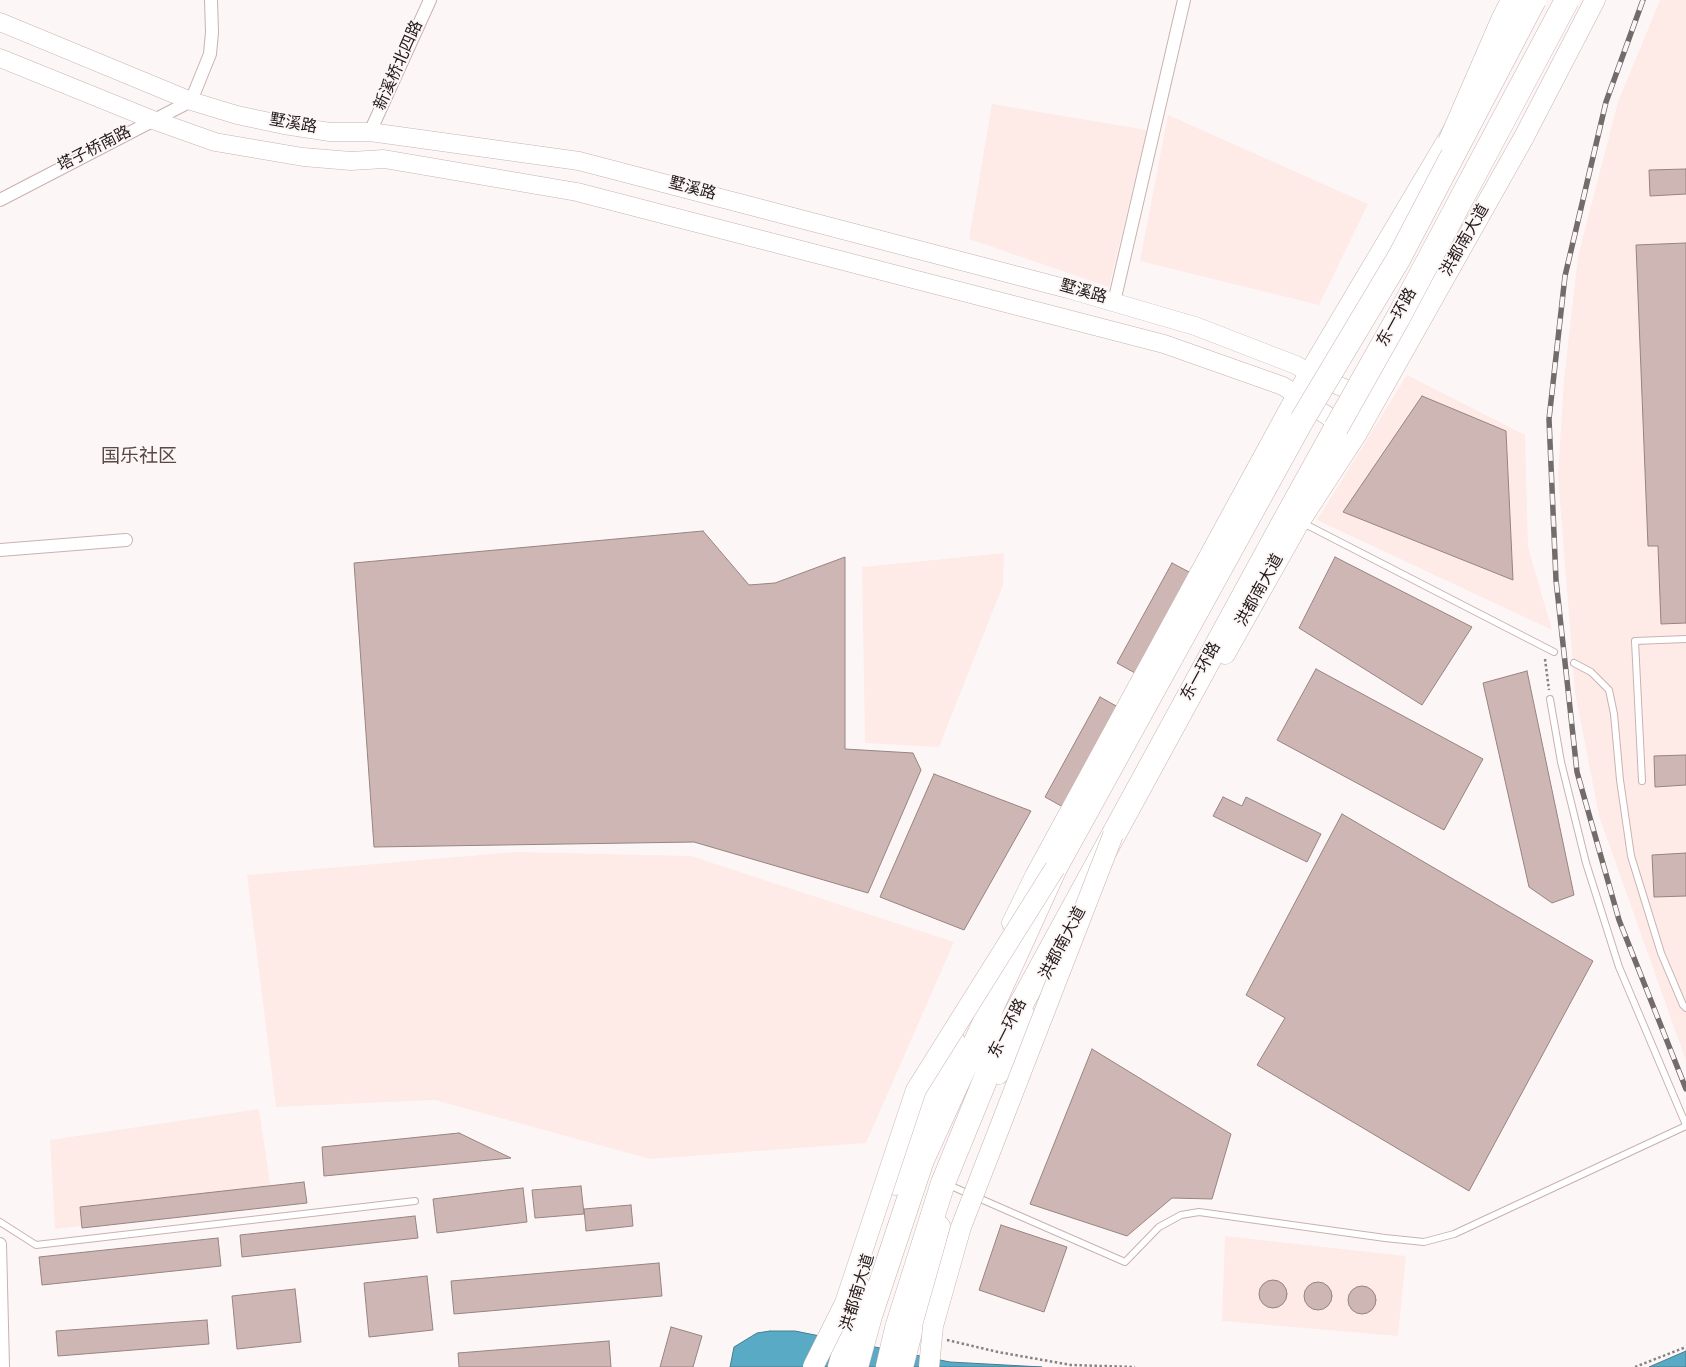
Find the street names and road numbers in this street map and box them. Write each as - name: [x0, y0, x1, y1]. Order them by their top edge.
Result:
- street label: 新溪桥北四路: [372, 18, 428, 114]
- street label: 墅溪路: [268, 111, 318, 139]
- street label: 塔子桥南路: [55, 123, 135, 177]
- street label: 墅溪路: [666, 175, 718, 205]
- street label: 洪都南大道: [1438, 202, 1494, 280]
- street label: 墅溪路: [1057, 277, 1109, 309]
- street label: 东一环路: [1374, 285, 1422, 351]
- street label: 洪都南大道: [1233, 551, 1289, 631]
- street label: 东一环路: [1178, 639, 1226, 705]
- street label: 洪都南大道: [1037, 904, 1091, 984]
- street label: 东一环路: [986, 996, 1032, 1062]
- street label: 洪都南大道: [838, 1252, 880, 1334]

